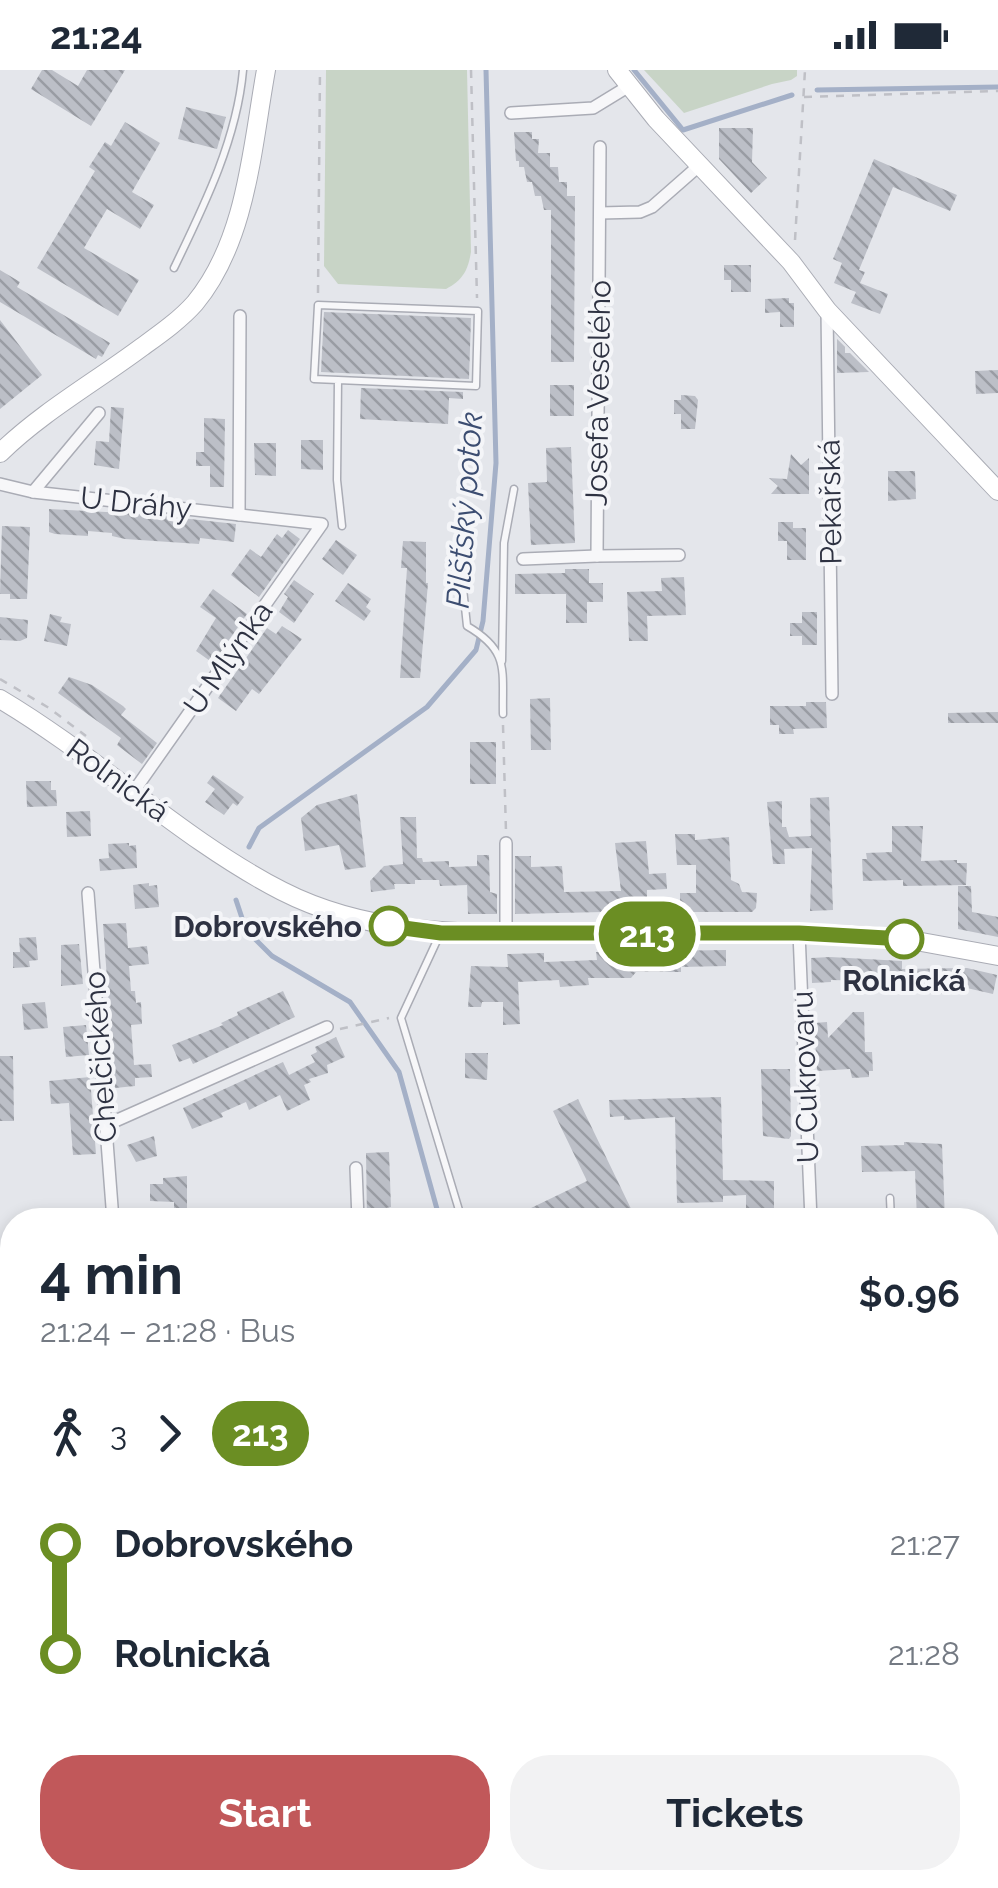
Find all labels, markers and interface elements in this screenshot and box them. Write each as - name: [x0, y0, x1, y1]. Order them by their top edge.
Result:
- text: 21:24: [50, 13, 143, 58]
- street label: Josefa Veselého: [579, 280, 617, 506]
- water label: Pilšťský potok: [439, 410, 489, 610]
- street label: Pekařská: [811, 439, 849, 565]
- street label: U Dráhy: [79, 480, 193, 526]
- street label: U Mlýnka: [176, 595, 280, 721]
- street label: Rolnická: [60, 731, 176, 829]
- line badge: 213: [590, 902, 704, 966]
- marker: Dobrovského: [370, 907, 408, 945]
- place label: Dobrovského: [173, 909, 362, 944]
- text: 213: [619, 914, 675, 955]
- marker: Rolnická: [885, 920, 923, 958]
- place label: Rolnická: [842, 963, 966, 998]
- street label: Chelčického: [77, 970, 123, 1144]
- street label: U Cukrovaru: [785, 990, 825, 1164]
- text: 4 min: [40, 1242, 183, 1307]
- text: $0.96: [859, 1271, 960, 1316]
- text: 21:24 – 21:28 · Bus: [40, 1312, 295, 1349]
- icon: walk: [40, 1406, 95, 1461]
- icon: forward: [142, 1406, 197, 1461]
- text: 213: [232, 1413, 289, 1454]
- text: 3: [110, 1415, 127, 1452]
- text: Dobrovského: [114, 1521, 353, 1566]
- text: 21:27: [890, 1525, 960, 1562]
- text: Rolnická: [114, 1631, 271, 1676]
- text: 21:28: [888, 1635, 960, 1672]
- button: Start: [40, 1755, 490, 1870]
- button: Tickets: [510, 1755, 960, 1870]

